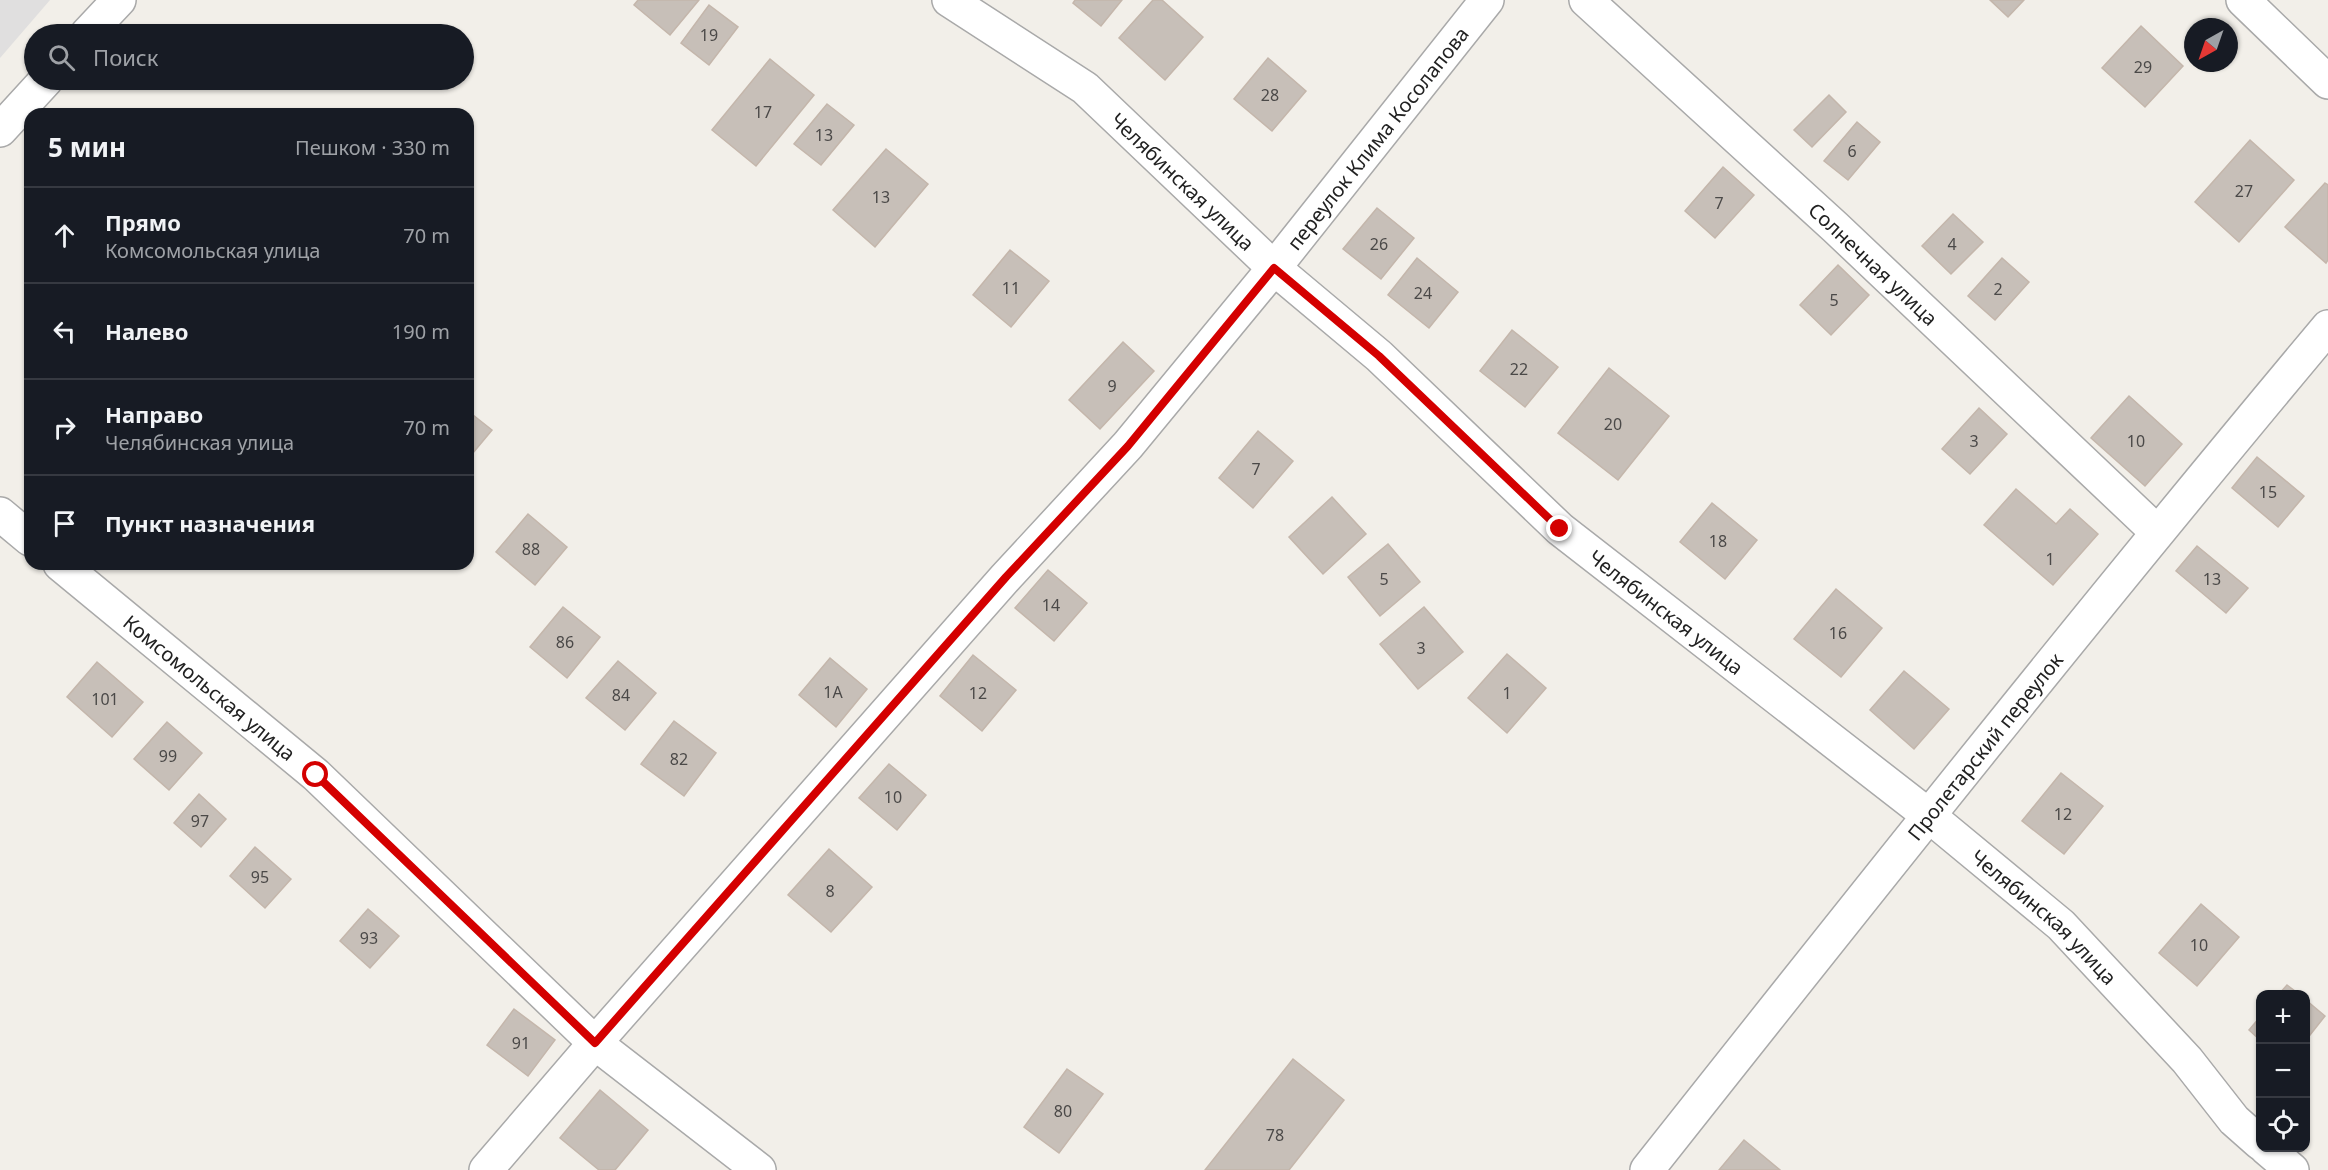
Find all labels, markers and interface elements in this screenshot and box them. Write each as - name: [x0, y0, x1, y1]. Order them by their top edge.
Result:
- north arrow: [2184, 18, 2238, 72]
- street label: переулок Клима Косолапова: [1280, 21, 1474, 255]
- search box: [24, 24, 474, 90]
- house number: 19: [700, 24, 718, 46]
- icon: search: [45, 41, 78, 74]
- text: Поиск: [93, 42, 158, 72]
- house number: 29: [2134, 56, 2152, 78]
- house number: 28: [1261, 84, 1279, 106]
- house number: 17: [754, 101, 772, 123]
- street label: Челябинская улица: [1105, 106, 1261, 256]
- house number: 13: [815, 124, 833, 146]
- text: 5 мин: [48, 129, 126, 165]
- text: Пешком · 330 m: [295, 134, 450, 161]
- house number: 6: [1847, 140, 1857, 162]
- house number: 27: [2235, 180, 2253, 202]
- house number: 13: [872, 186, 890, 208]
- house number: 7: [1714, 192, 1724, 214]
- street label: Солнечная улица: [1803, 196, 1944, 331]
- text: Прямо: [105, 207, 181, 237]
- icon: ahead: [48, 219, 81, 252]
- text: 70 m: [403, 222, 450, 249]
- house number: 26: [1370, 233, 1388, 255]
- house number: 4: [1947, 233, 1957, 255]
- text: Комсомольская улица: [105, 237, 320, 264]
- house number: 11: [1002, 277, 1020, 299]
- house number: 2: [1993, 278, 2003, 300]
- house number: 24: [1414, 282, 1432, 304]
- house number: 5: [1829, 289, 1839, 311]
- icon: left: [48, 315, 81, 348]
- text: Налево: [105, 316, 188, 346]
- text: 190 m: [392, 318, 450, 345]
- house number: 22: [1510, 358, 1528, 380]
- house number: 9: [1107, 375, 1117, 397]
- text: Направо: [105, 399, 203, 429]
- icon: right: [48, 411, 81, 444]
- house number: 20: [1604, 413, 1622, 435]
- text: 70 m: [403, 414, 450, 441]
- text: Челябинская улица: [105, 429, 294, 456]
- house number: 3: [1969, 430, 1979, 452]
- house number: 10: [2127, 430, 2145, 452]
- house number: 7: [1251, 458, 1261, 480]
- house number: 15: [2259, 481, 2277, 503]
- icon: arrive: [48, 507, 81, 540]
- text: Пункт назначения: [105, 508, 315, 538]
- route end: [1546, 515, 1572, 541]
- house number: 18: [1709, 530, 1727, 552]
- house number: 88: [522, 538, 540, 560]
- street label: Челябинская улица: [1583, 543, 1749, 680]
- house number: 1: [2045, 548, 2055, 570]
- house number: 5: [1379, 568, 1389, 590]
- house number: 13: [2203, 568, 2221, 590]
- house number: 14: [1042, 594, 1060, 616]
- street label: Комсомольская улица: [118, 608, 301, 766]
- house number: 16: [1829, 622, 1847, 644]
- house number: 86: [556, 631, 574, 653]
- house number: 3: [1416, 637, 1426, 659]
- street label: Пролетарский переулок: [1901, 646, 2069, 846]
- house number: 1А: [823, 681, 843, 703]
- house number: 12: [969, 682, 987, 704]
- house number: 1: [1502, 682, 1512, 704]
- house number: 84: [612, 684, 630, 706]
- house number: 101: [91, 688, 119, 710]
- house number: 99: [159, 745, 177, 767]
- house number: 82: [670, 748, 688, 770]
- route start: [302, 761, 328, 787]
- house number: 10: [884, 786, 902, 808]
- house number: 12: [2054, 803, 2072, 825]
- house number: 97: [191, 810, 209, 832]
- street label: Челябинская улица: [1966, 843, 2123, 990]
- house number: 95: [251, 866, 269, 888]
- house number: 8: [825, 880, 835, 902]
- house number: 93: [360, 927, 378, 949]
- house number: 10: [2190, 934, 2208, 956]
- map controls: [2256, 990, 2310, 1152]
- button: +: [2256, 990, 2310, 1044]
- house number: 91: [512, 1032, 530, 1054]
- button: −: [2256, 1044, 2310, 1098]
- button: locate: [2256, 1098, 2310, 1152]
- house number: 80: [1054, 1100, 1072, 1122]
- house number: 78: [1266, 1124, 1284, 1146]

